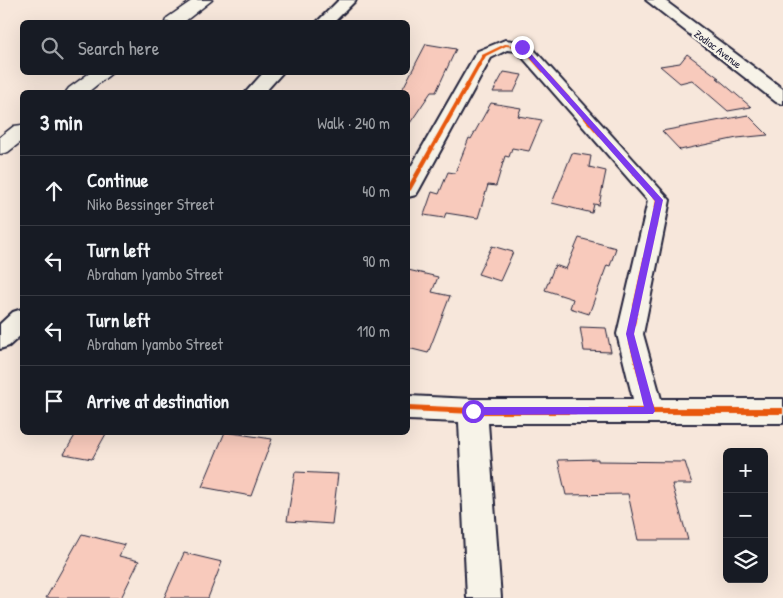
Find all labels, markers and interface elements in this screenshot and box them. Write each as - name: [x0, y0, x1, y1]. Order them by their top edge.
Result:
- search box: [20, 20, 410, 75]
- street label: Zodiac Avenue: [692, 27, 745, 72]
- icon: search: [38, 34, 66, 62]
- text: Search here: [78, 35, 159, 61]
- route end: [511, 36, 534, 59]
- text: 3 min: [40, 108, 83, 137]
- text: Walk · 240 m: [317, 112, 390, 134]
- text: Continue: [87, 167, 148, 193]
- icon: ahead: [40, 177, 68, 205]
- text: 40 m: [362, 180, 390, 202]
- text: Niko Bessinger Street: [87, 193, 214, 215]
- text: Turn left: [87, 237, 150, 263]
- icon: left: [40, 247, 68, 275]
- text: 90 m: [362, 250, 390, 272]
- text: Abraham Iyambo Street: [87, 263, 223, 285]
- text: Turn left: [87, 307, 150, 333]
- icon: left: [40, 317, 68, 345]
- text: 110 m: [357, 320, 390, 342]
- text: Abraham Iyambo Street: [87, 333, 223, 355]
- icon: arrive: [40, 387, 68, 415]
- text: Arrive at destination: [87, 388, 229, 414]
- route start: [462, 400, 485, 423]
- map controls: [723, 448, 768, 583]
- button: +: [723, 448, 768, 493]
- button: −: [723, 493, 768, 538]
- button: layers: [723, 538, 768, 583]

